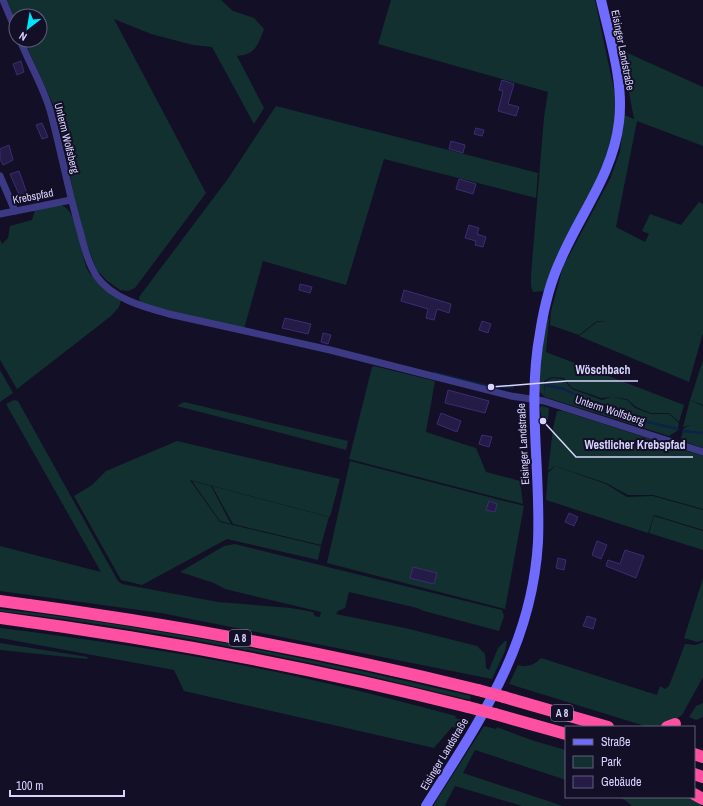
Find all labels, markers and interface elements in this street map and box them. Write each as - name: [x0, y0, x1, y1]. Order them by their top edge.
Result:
- north arrow: [8, 8, 48, 48]
- street label: Eisinger Landstraße: [608, 9, 638, 91]
- text: N: [16, 29, 29, 44]
- street label: Unterm Wolfsberg: [51, 101, 83, 175]
- street label: Krebspfad: [11, 185, 55, 207]
- callout: Wöschbach: [567, 357, 638, 381]
- text: Wöschbach: [575, 362, 631, 378]
- street label: Unterm Wolfsberg: [573, 392, 647, 428]
- street label: Eisinger Landstraße: [514, 403, 532, 485]
- callout: Westlicher Krebspfad: [576, 433, 693, 457]
- text: Westlicher Krebspfad: [585, 437, 686, 453]
- road number: A 8: [229, 630, 251, 646]
- road number: A 8: [551, 705, 573, 721]
- street label: Eisinger Landstraße: [417, 715, 471, 793]
- legend: [565, 726, 695, 798]
- text: Straße: [601, 734, 631, 750]
- text: Park: [601, 754, 621, 770]
- scale bar: [10, 772, 124, 798]
- text: Gebäude: [601, 774, 642, 790]
- text: 100 m: [16, 778, 43, 794]

